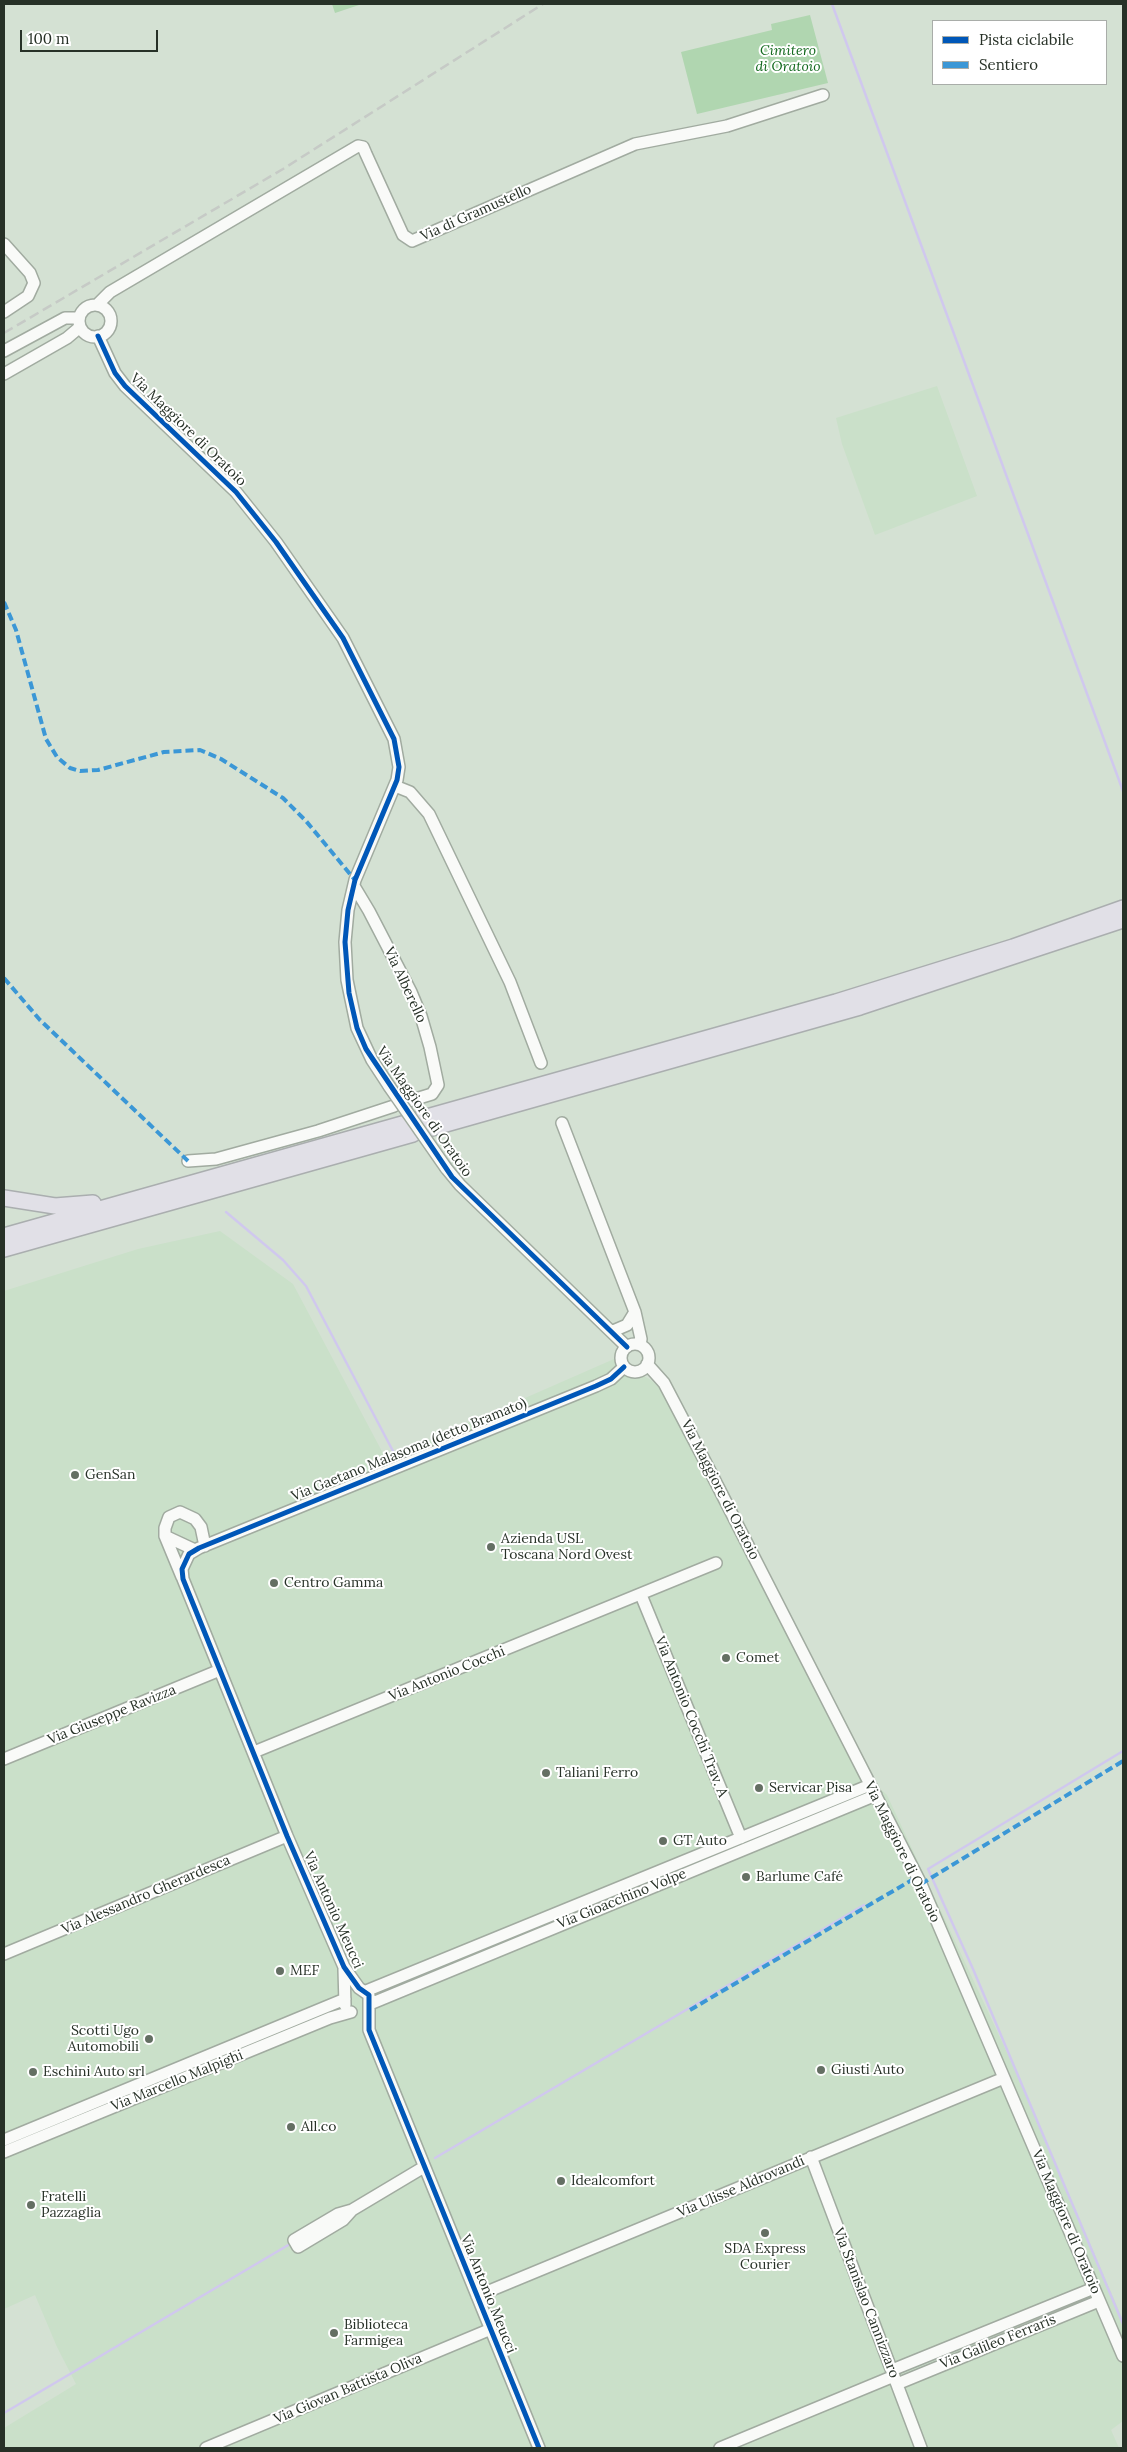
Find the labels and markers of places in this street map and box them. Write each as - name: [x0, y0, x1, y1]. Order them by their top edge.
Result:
- place label: GenSan: [85, 1467, 135, 1483]
- marker: GenSan: [69, 1469, 81, 1481]
- place label: Azienda USL Toscana Nord Ovest: [501, 1531, 632, 1564]
- marker: Azienda USL Toscana Nord Ovest: [485, 1541, 497, 1553]
- place label: Centro Gamma: [284, 1575, 383, 1591]
- marker: Centro Gamma: [268, 1577, 280, 1589]
- place label: Comet: [736, 1650, 779, 1666]
- marker: Comet: [720, 1652, 732, 1664]
- place label: Taliani Ferro: [556, 1765, 638, 1781]
- marker: Taliani Ferro: [540, 1767, 552, 1779]
- place label: Servicar Pisa: [769, 1780, 852, 1796]
- marker: Servicar Pisa: [753, 1782, 765, 1794]
- place label: GT Auto: [673, 1833, 727, 1849]
- marker: GT Auto: [657, 1835, 669, 1847]
- place label: Barlume Café: [756, 1869, 843, 1885]
- marker: Barlume Café: [740, 1871, 752, 1883]
- place label: MEF: [290, 1963, 319, 1979]
- marker: MEF: [274, 1965, 286, 1977]
- place label: Scotti Ugo Automobili: [68, 2023, 139, 2056]
- marker: Scotti Ugo Automobili: [143, 2033, 155, 2045]
- place label: Giusti Auto: [831, 2062, 904, 2078]
- place label: Eschini Auto srl: [43, 2064, 145, 2080]
- marker: Giusti Auto: [815, 2064, 827, 2076]
- marker: Eschini Auto srl: [27, 2066, 39, 2078]
- place label: All.co: [301, 2119, 336, 2135]
- marker: All.co: [285, 2121, 297, 2133]
- place label: Idealcomfort: [571, 2173, 655, 2189]
- marker: Idealcomfort: [555, 2175, 567, 2187]
- place label: Fratelli Pazzaglia: [41, 2189, 101, 2222]
- marker: Fratelli Pazzaglia: [25, 2199, 37, 2211]
- marker: SDA Express Courier: [759, 2227, 771, 2239]
- place label: SDA Express Courier: [724, 2241, 806, 2274]
- place label: Biblioteca Farmigea: [344, 2317, 408, 2350]
- marker: Biblioteca Farmigea: [328, 2327, 340, 2339]

